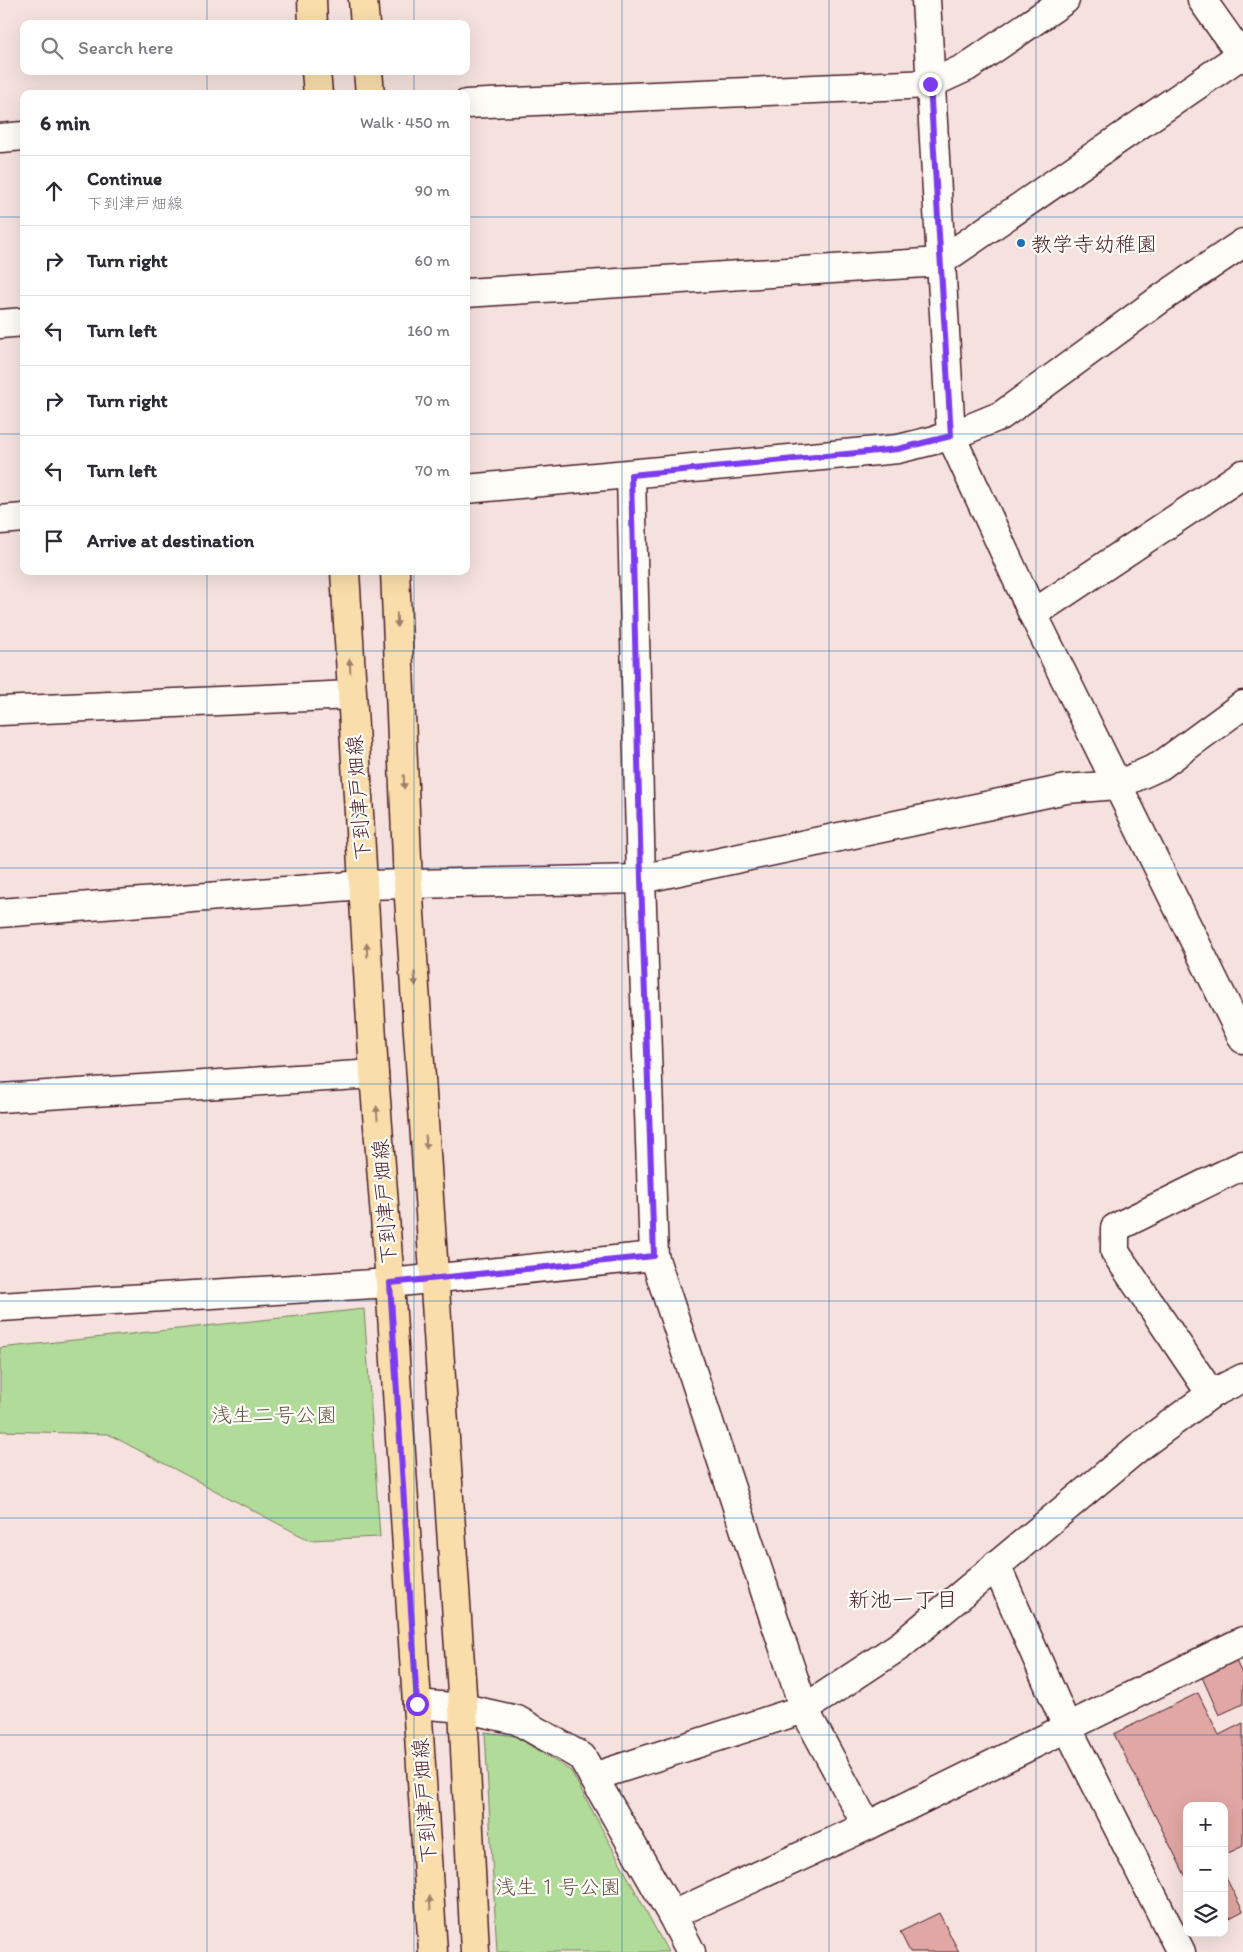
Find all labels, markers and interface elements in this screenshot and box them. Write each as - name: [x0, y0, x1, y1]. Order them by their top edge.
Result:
- search box: [20, 20, 470, 75]
- icon: search: [38, 34, 66, 62]
- text: Search here: [78, 36, 173, 59]
- route end: [919, 73, 942, 96]
- text: 6 min: [40, 110, 90, 135]
- text: Walk · 450 m: [360, 113, 450, 132]
- text: Continue: [87, 167, 162, 190]
- icon: ahead: [40, 177, 68, 205]
- text: 90 m: [415, 181, 450, 200]
- text: 下到津戸畑線: [87, 194, 183, 213]
- place label: 教学寺幼稚園: [1031, 231, 1157, 256]
- marker: 教学寺幼稚園: [1015, 237, 1027, 249]
- icon: right: [40, 247, 68, 275]
- text: Turn right: [87, 249, 168, 272]
- text: 60 m: [415, 251, 450, 270]
- icon: left: [40, 317, 68, 345]
- text: Turn left: [87, 319, 157, 342]
- text: 160 m: [407, 321, 450, 340]
- icon: right: [40, 387, 68, 415]
- text: Turn right: [87, 389, 168, 412]
- text: 70 m: [415, 391, 450, 410]
- icon: left: [40, 457, 68, 485]
- text: Turn left: [87, 459, 157, 482]
- text: 70 m: [415, 461, 450, 480]
- icon: arrive: [40, 527, 68, 555]
- text: Arrive at destination: [87, 529, 254, 552]
- one-way arrow: [394, 612, 402, 628]
- one-way arrow: [345, 658, 353, 674]
- street label: 下到津戸畑線: [341, 734, 375, 862]
- one-way arrow: [400, 775, 408, 791]
- one-way arrow: [363, 942, 371, 958]
- one-way arrow: [411, 972, 419, 988]
- one-way arrow: [372, 1104, 380, 1120]
- one-way arrow: [422, 1134, 430, 1150]
- street label: 下到津戸畑線: [367, 1138, 401, 1266]
- park label: 浅生二号公園: [211, 1402, 337, 1427]
- district label: 新池一丁目: [848, 1586, 958, 1613]
- route start: [406, 1693, 429, 1716]
- street label: 下到津戸畑線: [407, 1737, 441, 1865]
- map controls: [1183, 1802, 1228, 1937]
- button: +: [1183, 1802, 1228, 1847]
- button: −: [1183, 1847, 1228, 1892]
- park label: 浅生１号公園: [495, 1874, 621, 1899]
- button: layers: [1183, 1892, 1228, 1937]
- one-way arrow: [426, 1895, 434, 1911]

